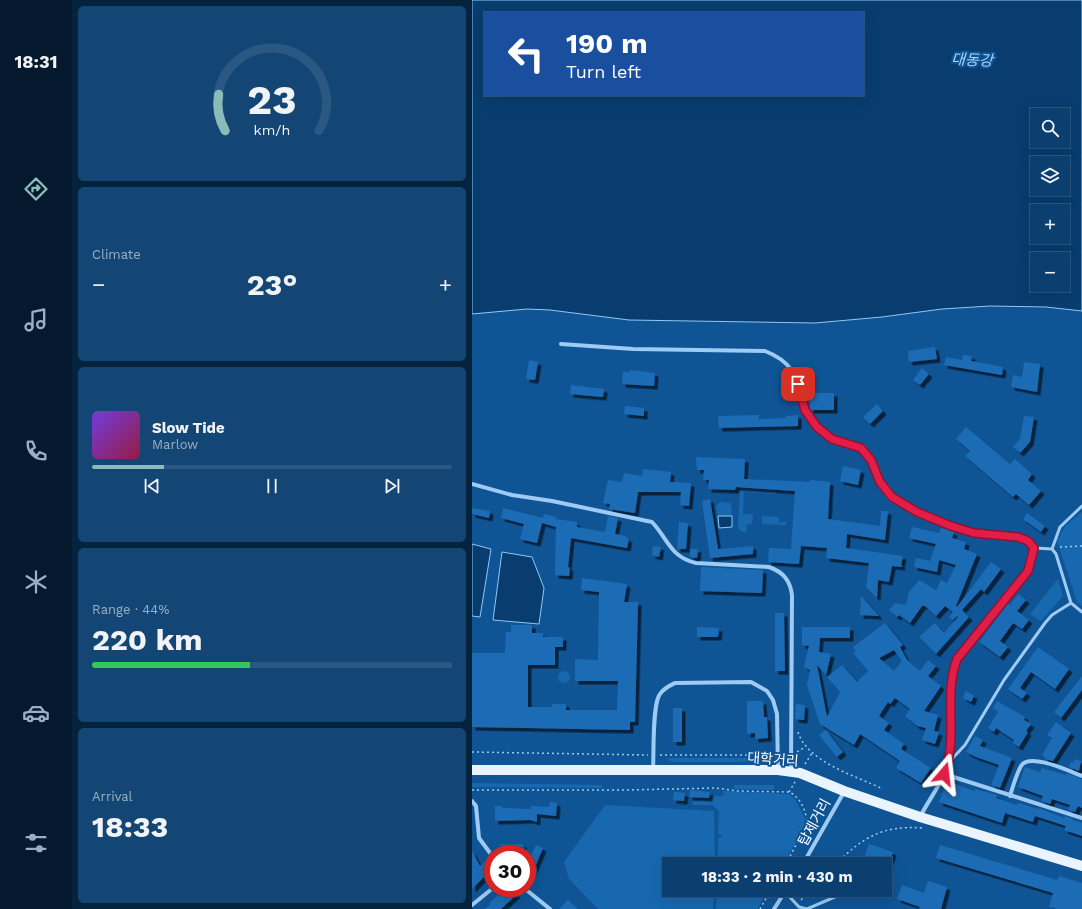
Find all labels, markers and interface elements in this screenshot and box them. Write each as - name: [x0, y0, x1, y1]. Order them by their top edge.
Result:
- text: 190 m: [566, 27, 648, 60]
- icon: left: [500, 28, 552, 80]
- water label: 대동강: [951, 50, 995, 70]
- text: 18:31: [15, 51, 57, 72]
- text: Turn left: [566, 61, 641, 82]
- text: 23: [247, 75, 297, 124]
- map controls: [1030, 108, 1070, 292]
- button: search: [1030, 108, 1070, 148]
- text: km/h: [254, 122, 290, 138]
- button: layers: [1030, 156, 1070, 196]
- icon: directions: [22, 175, 50, 203]
- button: +: [1030, 204, 1070, 244]
- text: Climate: [92, 247, 141, 262]
- button: −: [1030, 252, 1070, 292]
- text: 23°: [247, 267, 297, 302]
- text: −: [92, 272, 105, 297]
- text: +: [439, 272, 452, 297]
- icon: music: [22, 306, 50, 334]
- pin: [781, 367, 815, 401]
- icon: arrive: [787, 373, 809, 395]
- text: Slow Tide: [152, 419, 225, 437]
- icon: phone: [22, 437, 50, 465]
- text: Marlow: [152, 437, 198, 452]
- icon: previous: [141, 475, 163, 497]
- icon: pause: [261, 475, 283, 497]
- icon: next: [381, 475, 403, 497]
- icon: climate: [22, 568, 50, 596]
- text: Range · 44%: [92, 602, 169, 617]
- text: 220 km: [92, 622, 203, 657]
- icon: car: [22, 699, 50, 727]
- street label: 대학거리: [747, 749, 799, 769]
- position arrow: [923, 753, 965, 795]
- text: Arrival: [92, 789, 133, 804]
- street label: 탑제거리: [795, 796, 833, 848]
- text: 18:33: [92, 809, 168, 844]
- icon: filters: [22, 829, 50, 857]
- speed limit sign: 30: [484, 845, 536, 897]
- text: 18:33 · 2 min · 430 m: [701, 868, 853, 886]

